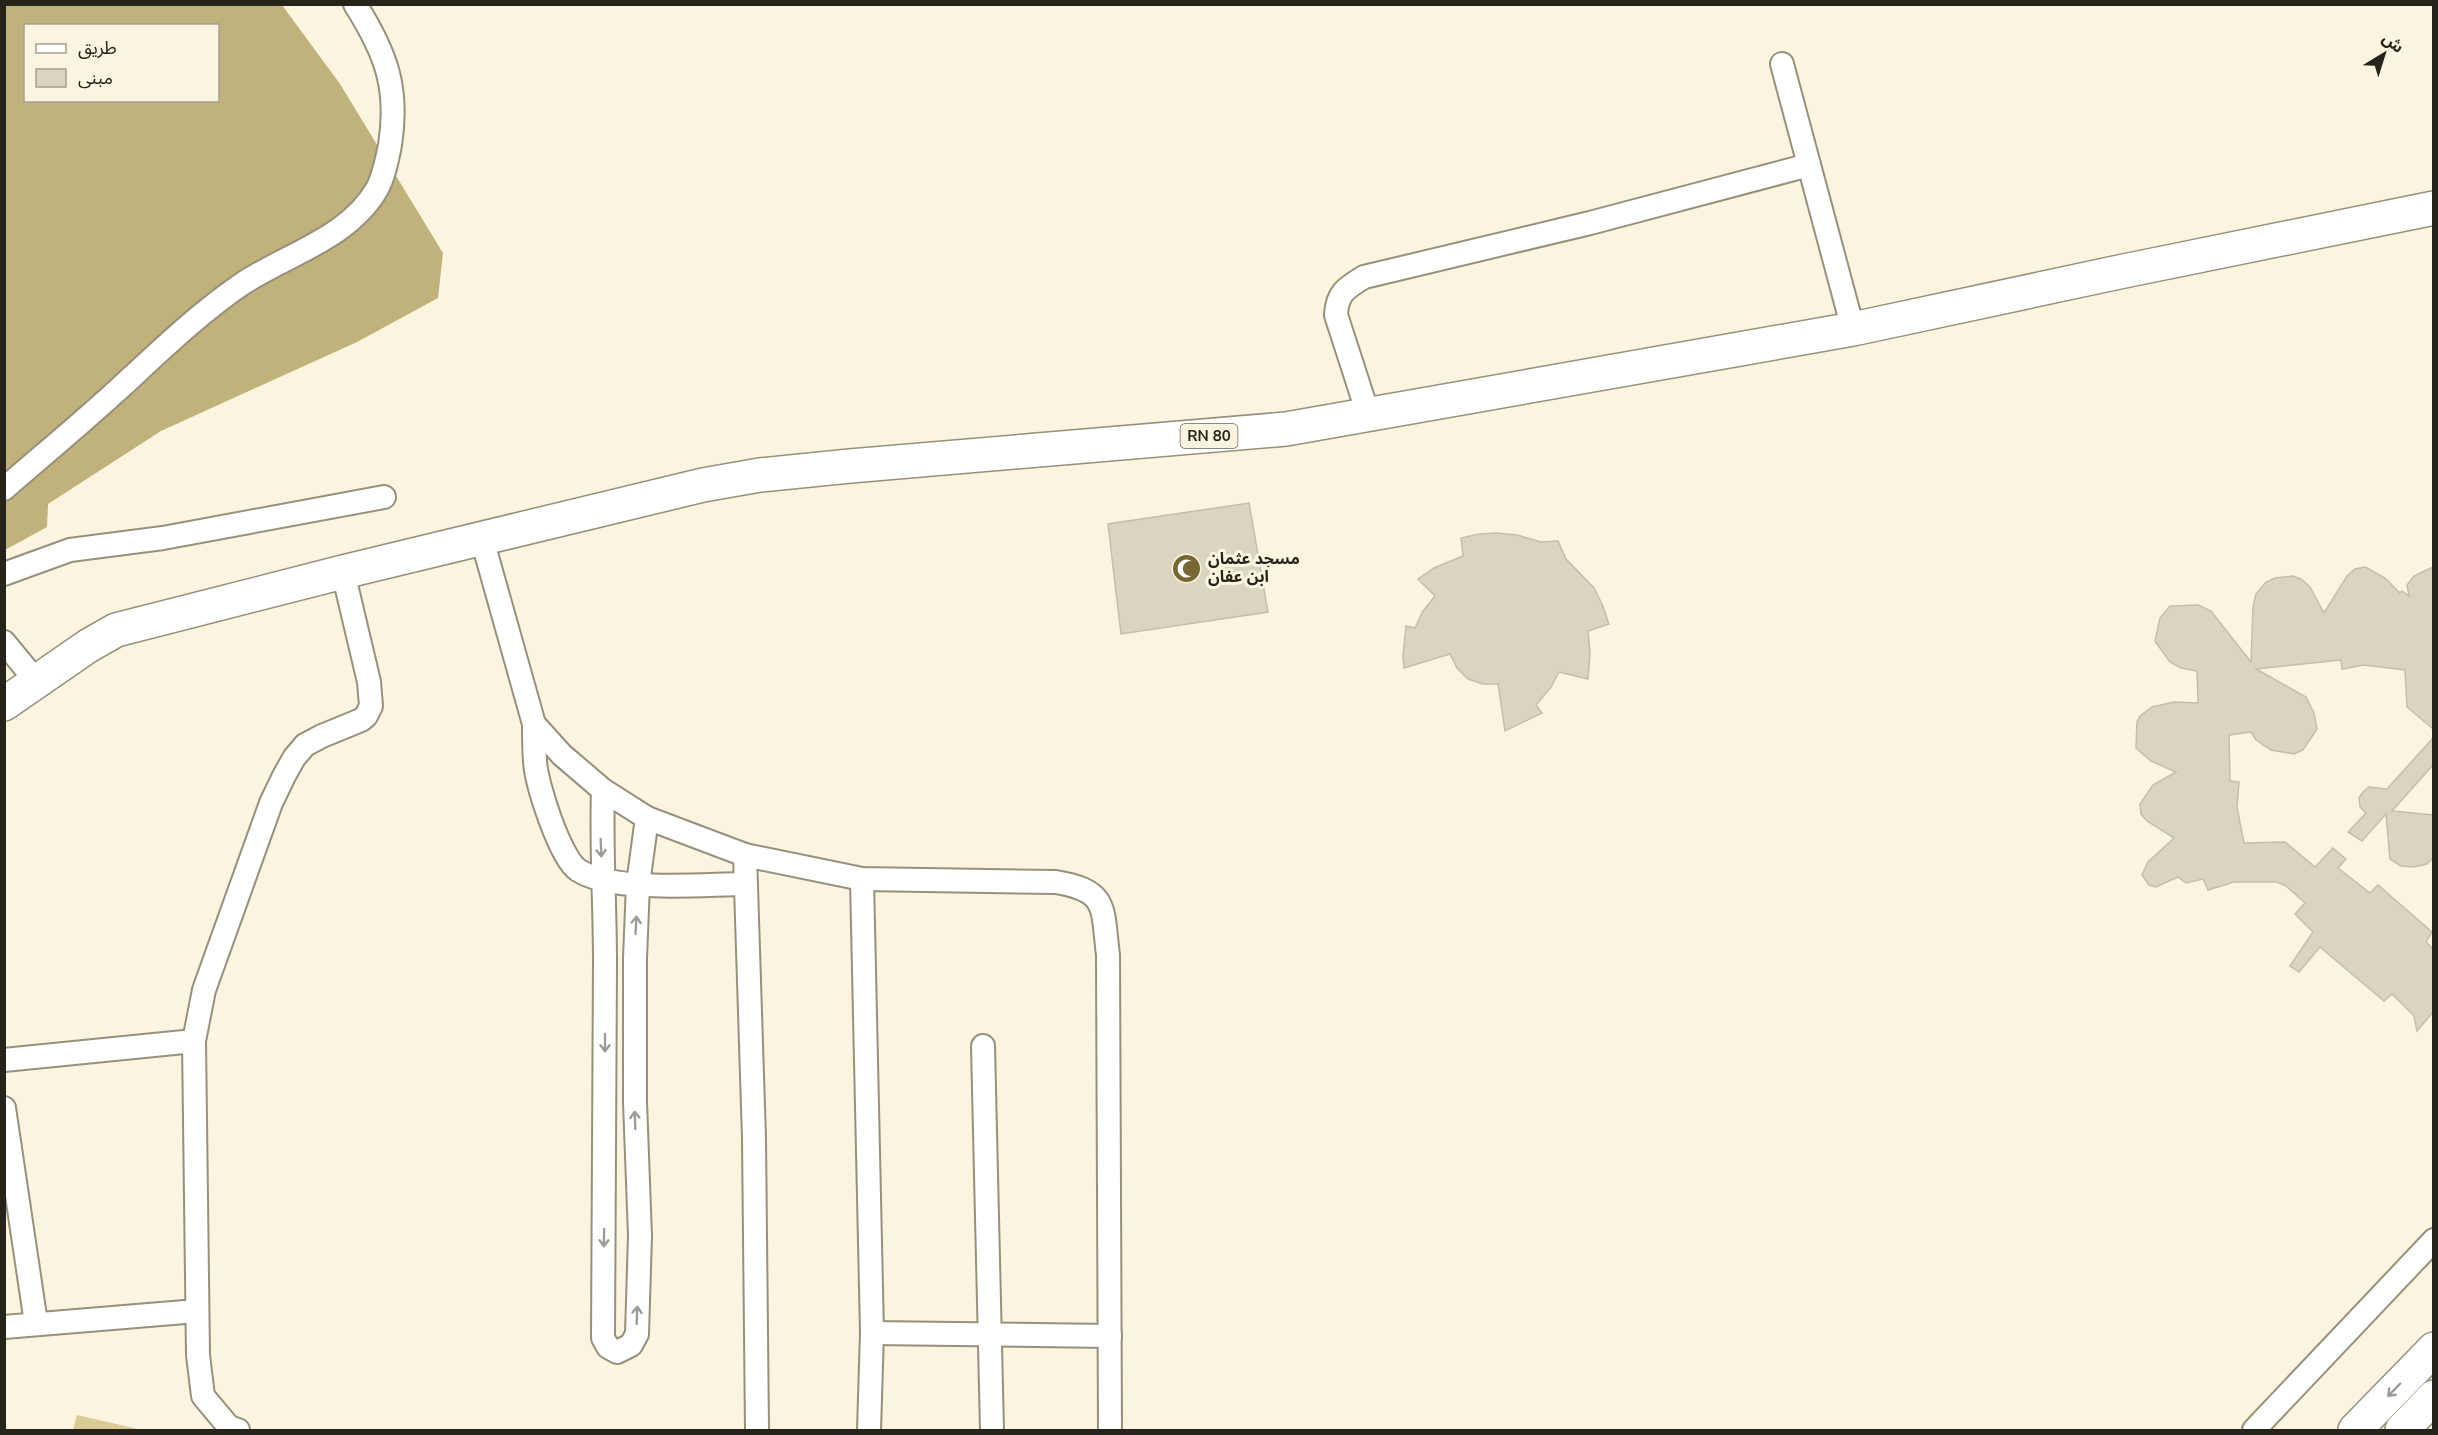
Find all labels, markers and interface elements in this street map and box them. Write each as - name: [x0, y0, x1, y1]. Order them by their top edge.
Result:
- legend: [24, 24, 219, 102]
- north arrow: [2354, 24, 2414, 84]
- text: ش: [2377, 28, 2408, 58]
- text: طريق: [78, 36, 117, 60]
- text: مبنى: [78, 66, 113, 90]
- road number: RN 80: [1180, 424, 1238, 448]
- place label: مسجد عثمان ابن عفان: [1208, 548, 1300, 588]
- mosque icon: مسجد عثمان ابن عفان: [1171, 552, 1203, 584]
- one-way arrow: [596, 838, 607, 858]
- one-way arrow: [631, 915, 642, 935]
- one-way arrow: [599, 1033, 611, 1053]
- one-way arrow: [630, 1110, 641, 1130]
- one-way arrow: [599, 1228, 610, 1248]
- one-way arrow: [632, 1305, 643, 1325]
- one-way arrow: [2387, 1382, 2401, 1397]

